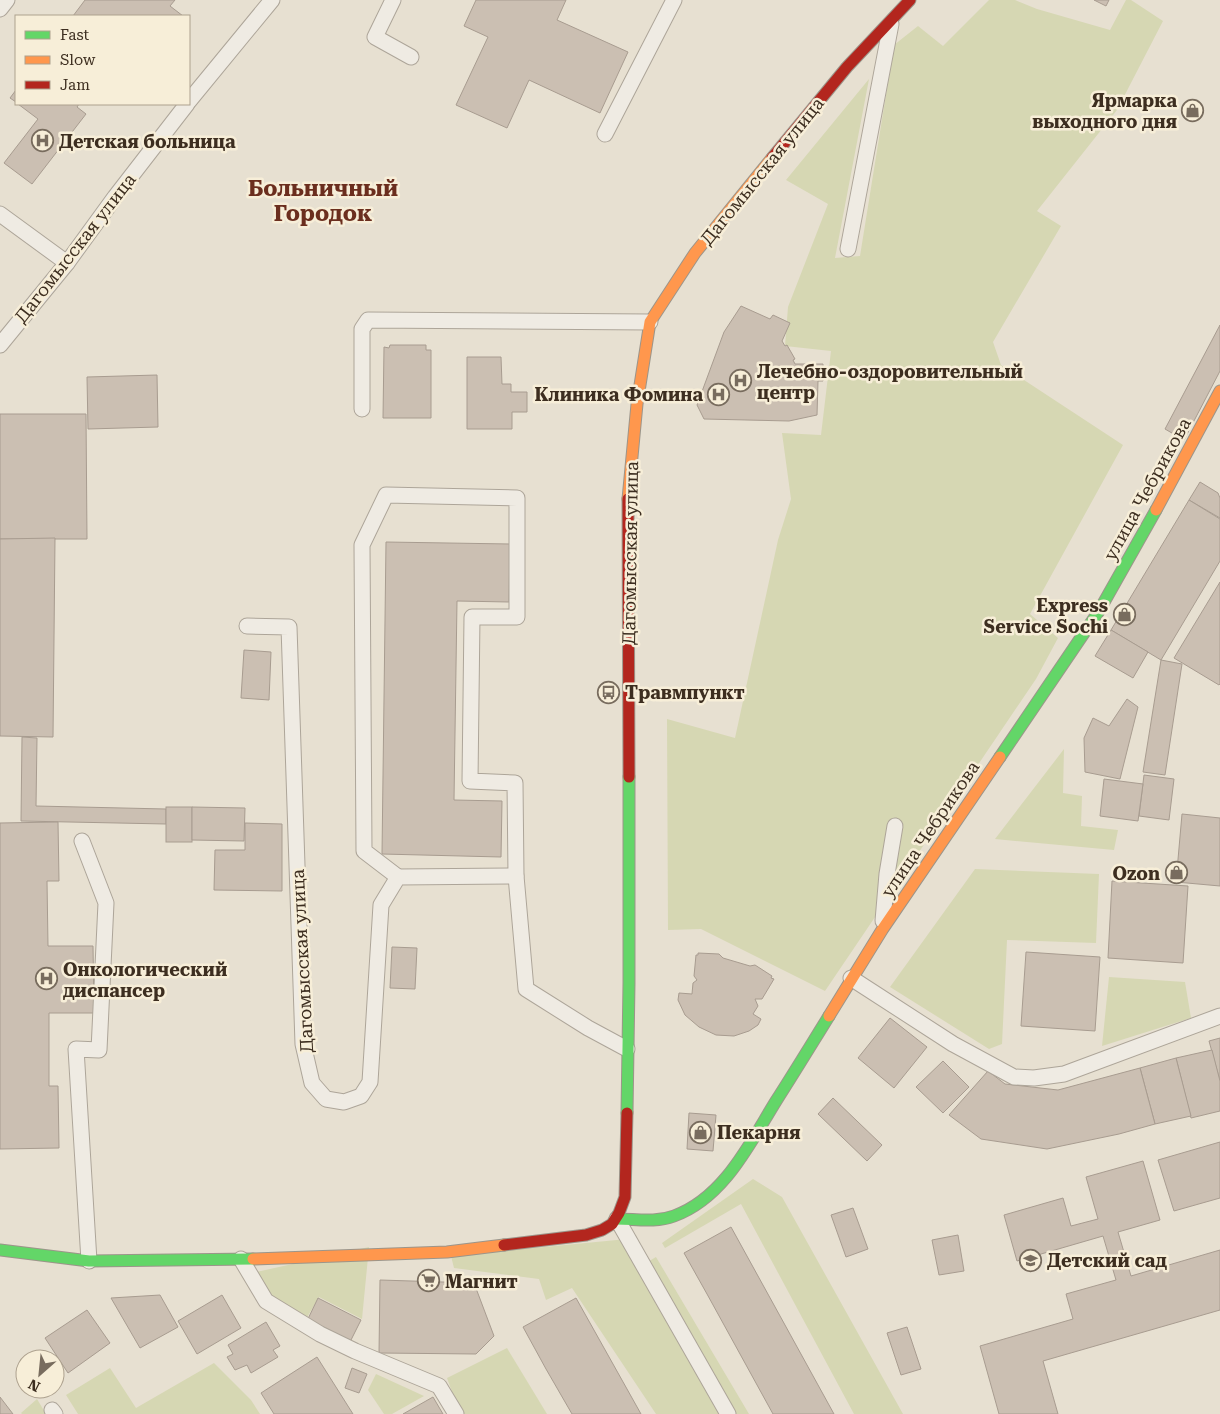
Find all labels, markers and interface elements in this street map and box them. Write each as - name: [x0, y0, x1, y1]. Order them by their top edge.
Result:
- legend: [15, 15, 190, 105]
- text: Fast: [60, 26, 90, 44]
- text: Slow: [60, 51, 96, 69]
- text: Jam: [60, 76, 90, 94]
- place label: Ярмарка выходного дня: [1032, 90, 1177, 132]
- street label: Дагомысская улица: [696, 93, 828, 249]
- shop icon: Ярмарка выходного дня: [1181, 98, 1205, 122]
- hospital icon: Детская больница: [31, 129, 55, 153]
- place label: Детская больница: [59, 131, 236, 152]
- street label: Дагомысская улица: [10, 169, 140, 327]
- district label: Больничный Городок: [248, 176, 398, 226]
- place label: Лечебно-оздоровительный центр: [757, 361, 1023, 403]
- hospital icon: Лечебно-оздоровительный центр: [729, 369, 753, 393]
- hospital icon: Клиника Фомина: [707, 382, 731, 406]
- place label: Клиника Фомина: [534, 384, 703, 405]
- street label: улица Чебрикова: [1099, 414, 1195, 564]
- street label: Дагомысская улица: [618, 461, 642, 645]
- place label: Express Service Sochi: [984, 595, 1108, 637]
- shop icon: Express Service Sochi: [1112, 603, 1136, 627]
- bus stop icon: Травмпункт: [597, 680, 621, 704]
- place label: Травмпункт: [625, 682, 745, 703]
- street label: улица Чебрикова: [877, 757, 984, 901]
- shop icon: Ozon: [1164, 861, 1188, 885]
- place label: Ozon: [1112, 863, 1160, 884]
- street label: Дагомысская улица: [287, 868, 317, 1053]
- place label: Онкологический диспансер: [63, 959, 227, 1001]
- hospital icon: Онкологический диспансер: [35, 967, 59, 991]
- shop icon: Пекарня: [689, 1120, 713, 1144]
- place label: Пекарня: [717, 1122, 800, 1143]
- school or university icon: Детский сад: [1019, 1248, 1043, 1272]
- place label: Детский сад: [1047, 1250, 1167, 1271]
- supermarket icon: Магнит: [417, 1269, 441, 1293]
- place label: Магнит: [445, 1271, 518, 1292]
- north arrow: [15, 1349, 65, 1399]
- text: N: [25, 1376, 43, 1395]

